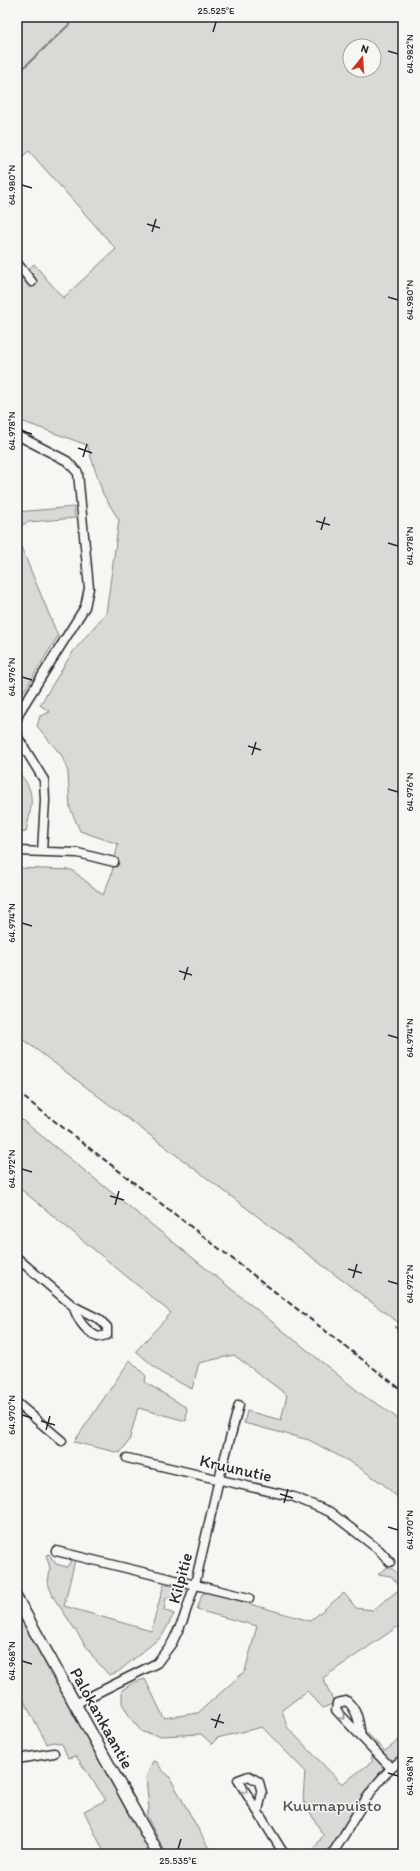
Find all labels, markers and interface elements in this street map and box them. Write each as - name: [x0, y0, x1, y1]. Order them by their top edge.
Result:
- text: 25.525°E: [197, 4, 235, 17]
- text: 64.982°N: [403, 34, 416, 74]
- north arrow: [342, 38, 382, 78]
- text: N: [359, 42, 370, 56]
- text: 64.980°N: [5, 165, 18, 205]
- text: 64.980°N: [403, 280, 416, 320]
- text: 64.978°N: [5, 411, 18, 451]
- text: 64.978°N: [403, 526, 416, 566]
- text: 64.976°N: [5, 657, 18, 696]
- text: 64.976°N: [403, 772, 416, 811]
- text: 64.974°N: [5, 903, 18, 943]
- text: 64.974°N: [403, 1018, 416, 1058]
- text: 64.972°N: [5, 1149, 18, 1188]
- text: 64.972°N: [403, 1264, 416, 1303]
- text: 64.970°N: [5, 1395, 18, 1435]
- street label: Kruunutie: [198, 1450, 274, 1486]
- text: 64.970°N: [403, 1510, 416, 1550]
- street label: Kilpitie: [164, 1551, 196, 1605]
- text: 64.968°N: [5, 1641, 18, 1681]
- street label: Palokankaantie: [66, 1664, 138, 1772]
- one-way arrow: [338, 1713, 345, 1720]
- text: 64.968°N: [403, 1756, 416, 1796]
- one-way arrow: [240, 1787, 247, 1794]
- park label: Kuurnapuisto: [282, 1795, 382, 1815]
- text: 25.535°E: [159, 1854, 197, 1867]

